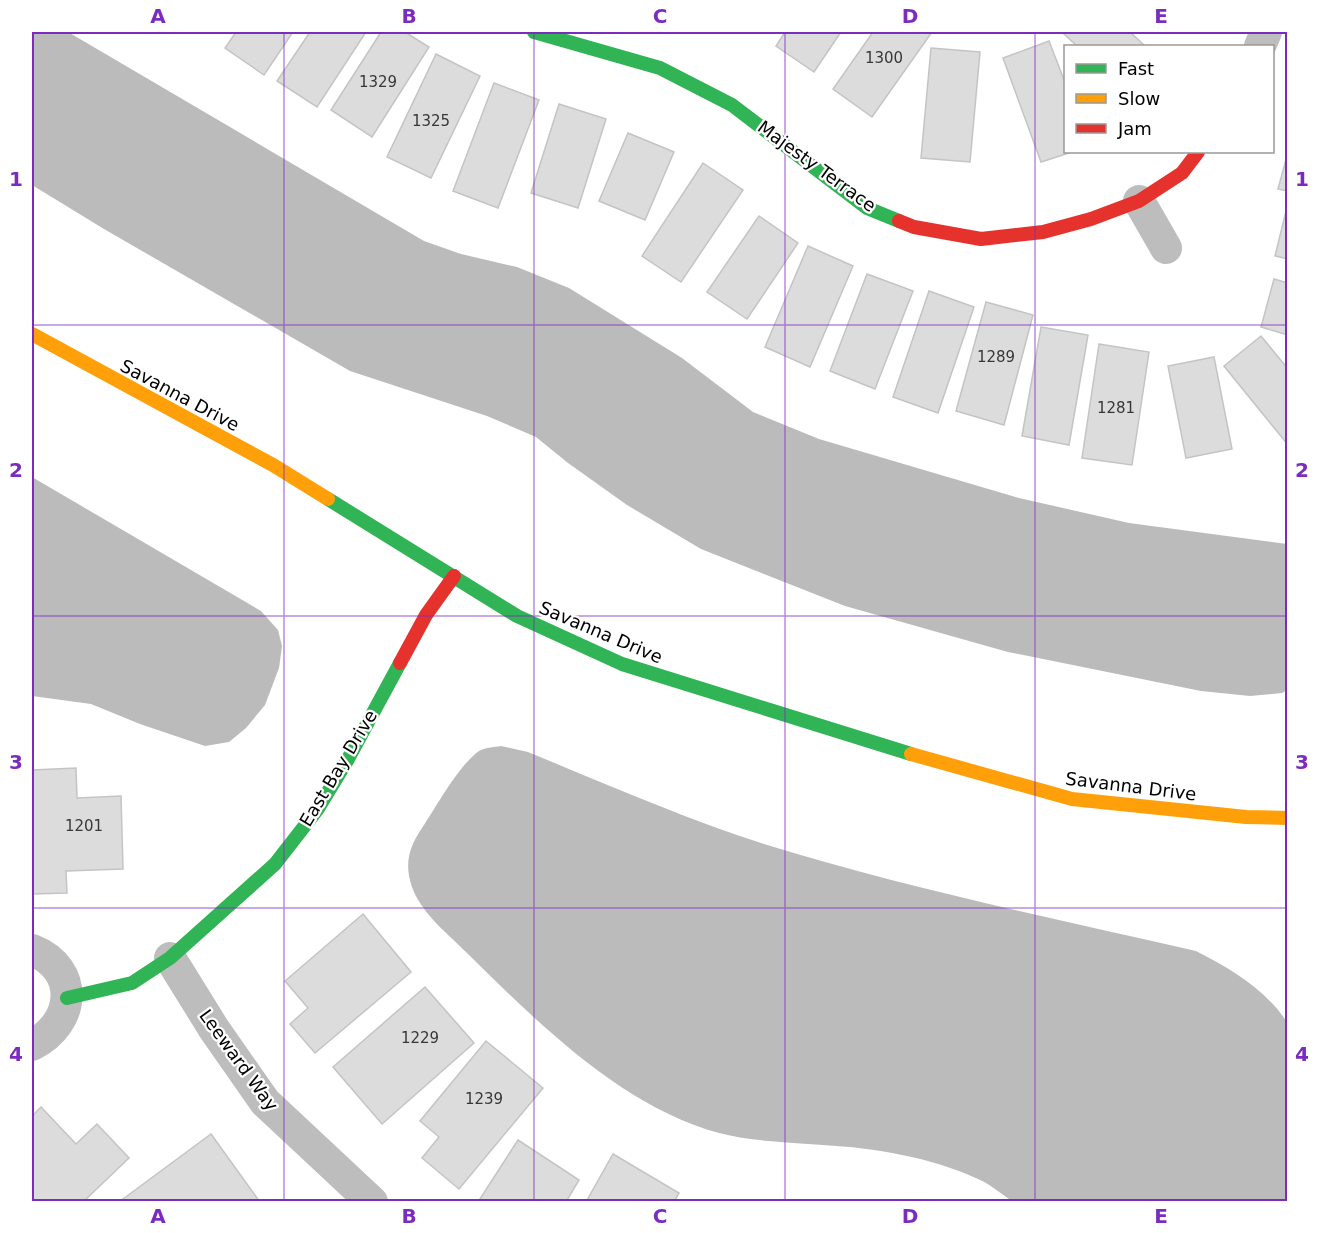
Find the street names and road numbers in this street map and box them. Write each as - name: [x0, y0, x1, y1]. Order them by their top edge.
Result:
- street label: Majesty Terrace: [754, 116, 880, 216]
- street label: Savanna Drive: [117, 355, 243, 435]
- street label: Savanna Drive: [536, 597, 666, 667]
- street label: East Bay Drive: [295, 706, 381, 830]
- street label: Savanna Drive: [1064, 768, 1198, 804]
- street label: Leeward Way: [195, 1005, 283, 1115]

